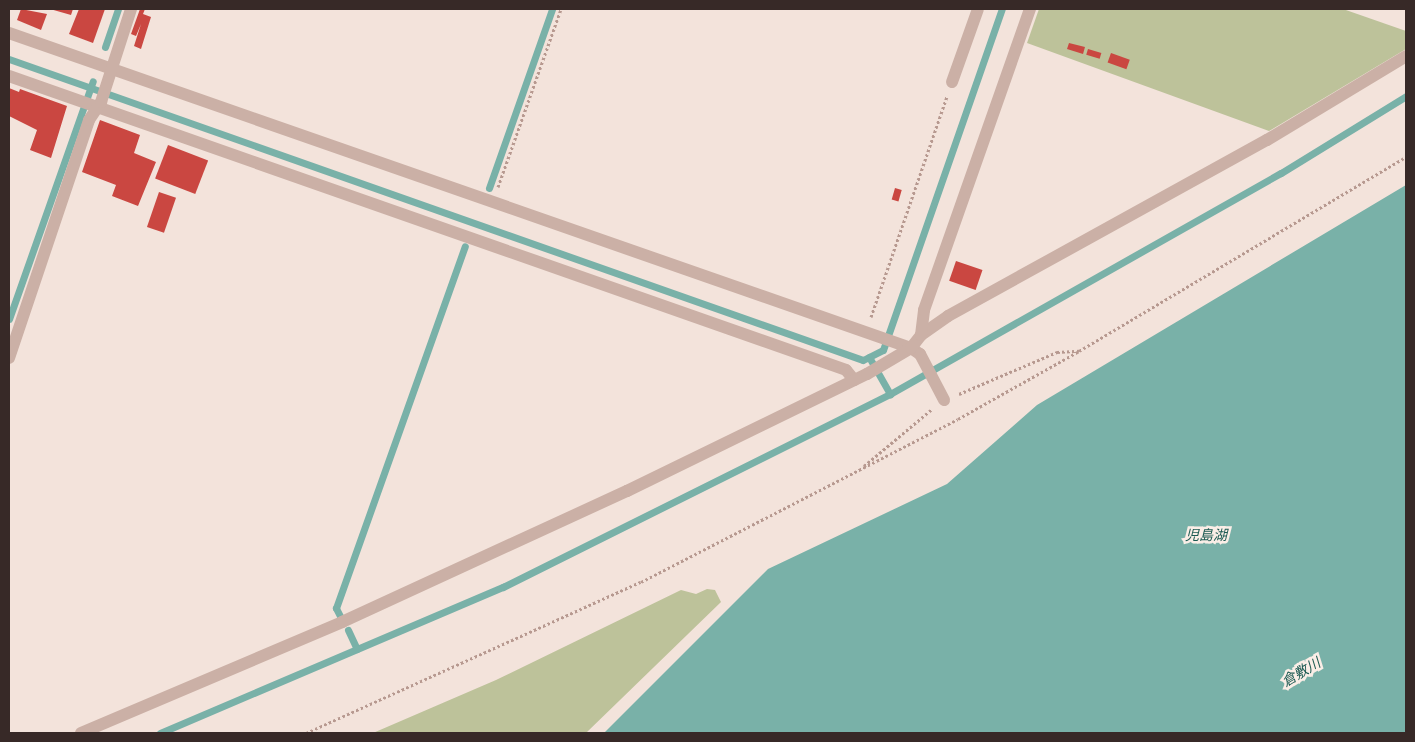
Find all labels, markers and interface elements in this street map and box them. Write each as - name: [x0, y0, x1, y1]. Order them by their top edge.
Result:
- water label: 児島湖: [1185, 527, 1227, 543]
- water label: 倉敷川: [1279, 654, 1323, 690]

